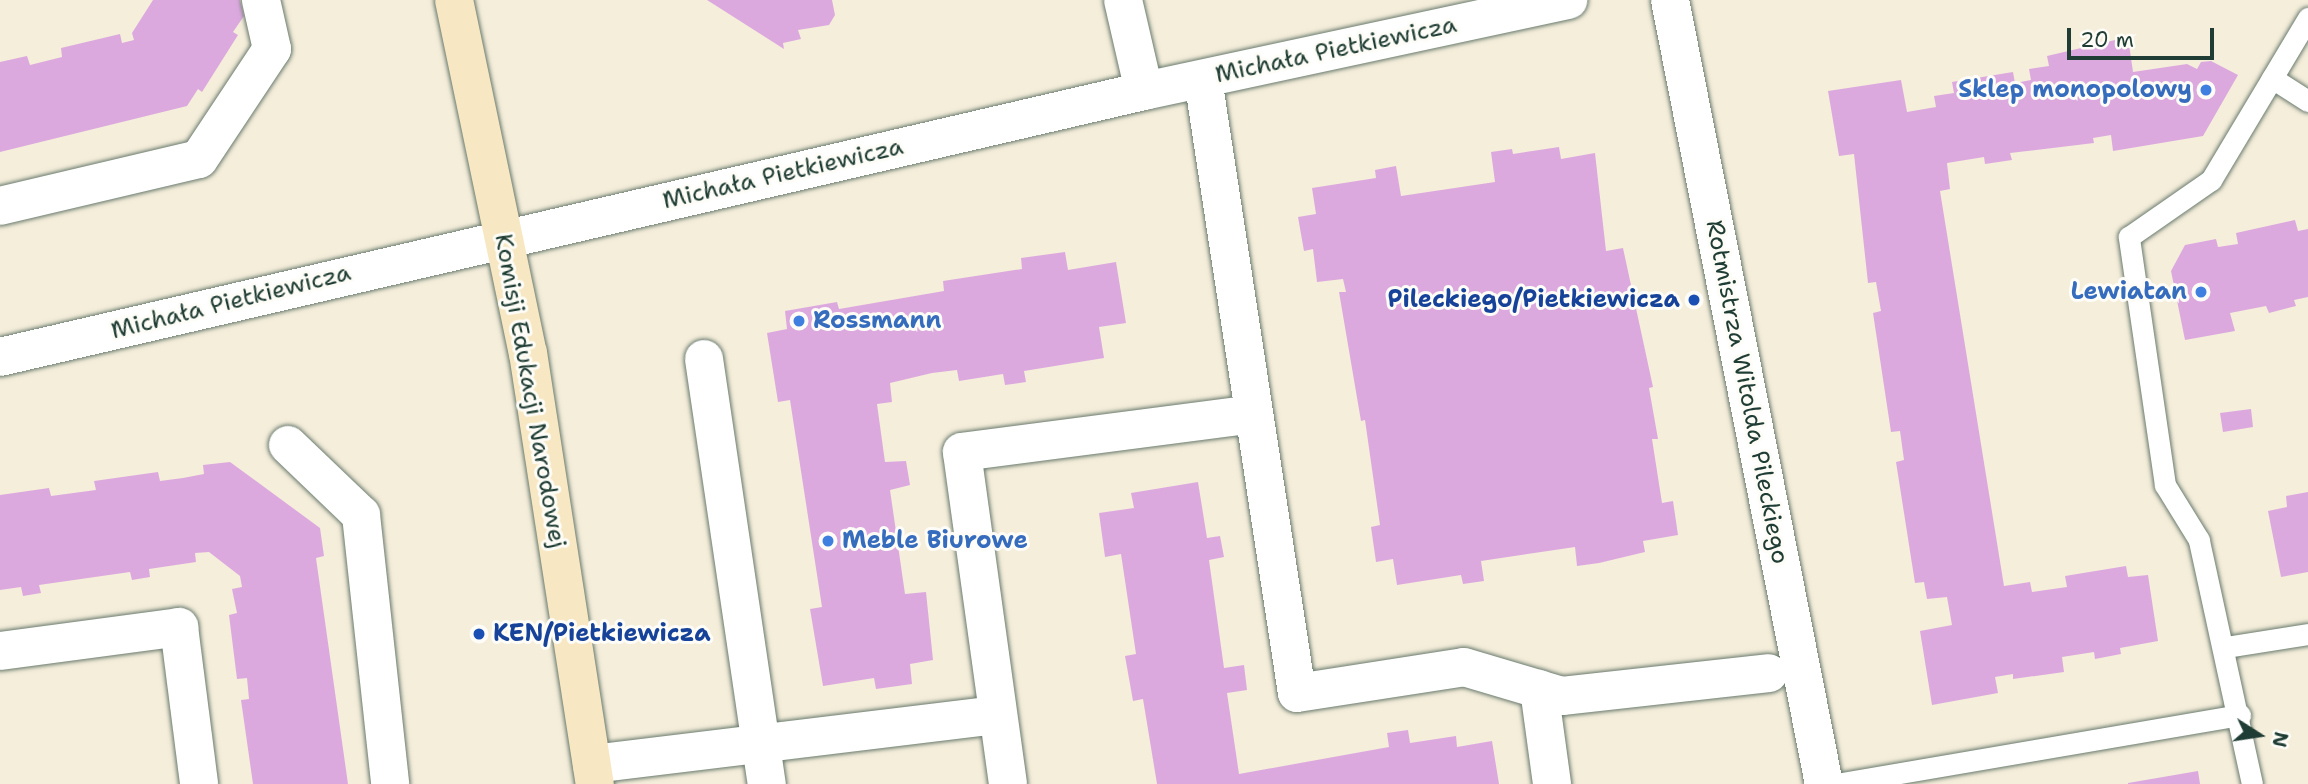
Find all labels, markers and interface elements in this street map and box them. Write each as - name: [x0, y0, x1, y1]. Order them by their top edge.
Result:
- street label: Michała Pietkiewicza: [1213, 10, 1459, 90]
- scale bar: [2070, 14, 2217, 58]
- text: 20 m: [2080, 26, 2134, 54]
- place label: Sklep monopolowy: [1958, 76, 2192, 104]
- marker: Sklep monopolowy: [2198, 82, 2214, 98]
- street label: Michała Pietkiewicza: [660, 132, 906, 216]
- street label: Rotmistrza Witolda Pileckiego: [1700, 218, 1794, 566]
- street label: Komisji Edukacji Narodowej: [488, 232, 572, 550]
- street label: Michała Pietkiewicza: [108, 258, 354, 346]
- place label: Lewiatan: [2071, 278, 2187, 306]
- marker: Lewiatan: [2193, 284, 2209, 300]
- place label: Pileckiego/Pietkiewicza: [1388, 286, 1680, 314]
- marker: Pileckiego/Pietkiewicza: [1686, 292, 1702, 308]
- place label: Rossmann: [813, 307, 941, 335]
- marker: Rossmann: [791, 313, 807, 329]
- place label: Meble Biurowe: [842, 527, 1028, 555]
- marker: Meble Biurowe: [820, 533, 836, 549]
- place label: KEN/Pietkiewicza: [493, 620, 711, 648]
- marker: KEN/Pietkiewicza: [471, 626, 487, 642]
- north arrow: [2224, 700, 2294, 770]
- text: N: [2266, 730, 2294, 749]

